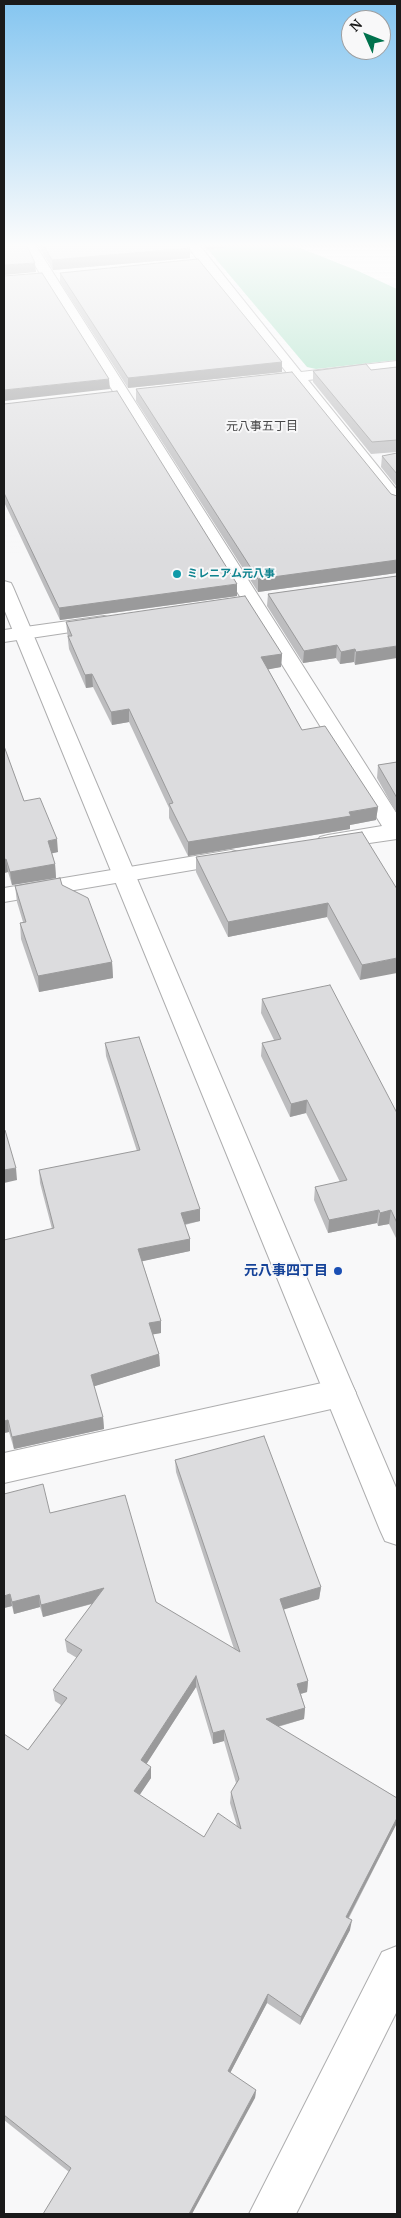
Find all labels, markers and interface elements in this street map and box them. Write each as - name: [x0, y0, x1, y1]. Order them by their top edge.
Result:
- north arrow: [341, 10, 391, 60]
- text: N: [345, 15, 366, 35]
- district label: 元八事五丁目: [226, 420, 298, 434]
- place label: ミレニアム元八事: [187, 567, 275, 581]
- marker: ミレニアム元八事: [171, 568, 183, 580]
- place label: 元八事四丁目: [244, 1263, 328, 1279]
- marker: 元八事四丁目: [332, 1265, 344, 1277]

